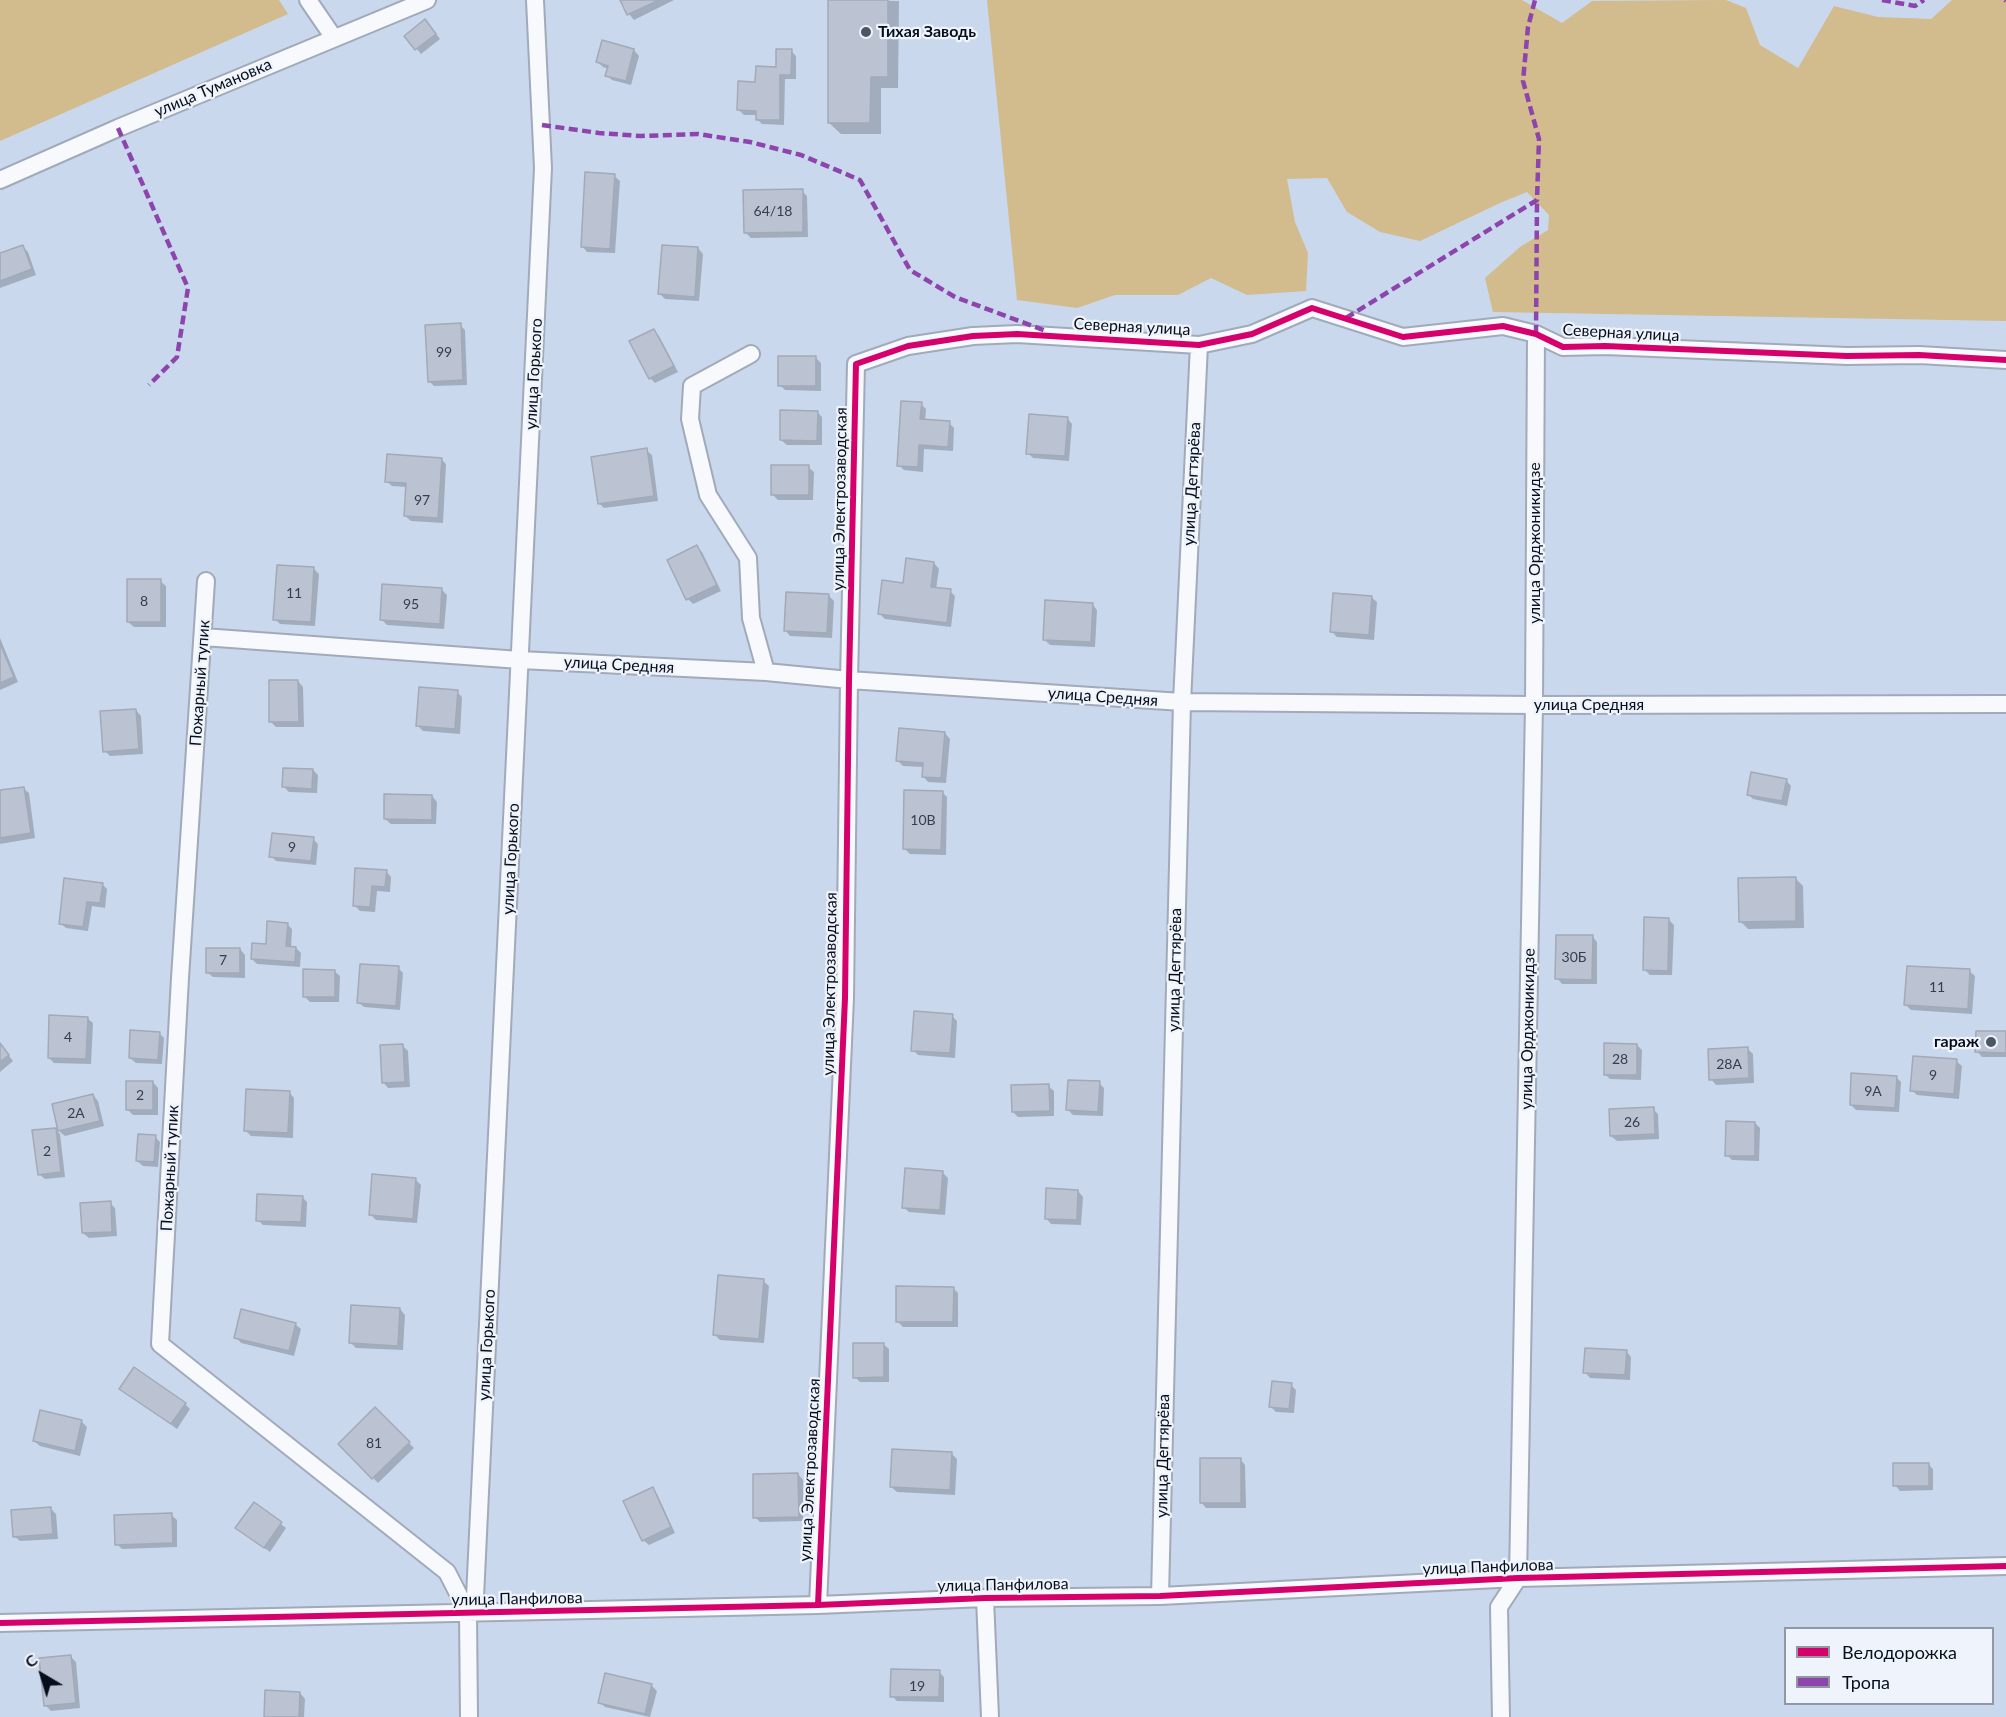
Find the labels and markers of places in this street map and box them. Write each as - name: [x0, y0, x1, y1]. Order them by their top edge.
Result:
- place label: Тихая Заводь: [878, 22, 976, 42]
- marker: Тихая Заводь: [859, 25, 873, 39]
- place label: гараж: [1934, 1032, 1979, 1052]
- marker: гараж: [1984, 1035, 1998, 1049]

